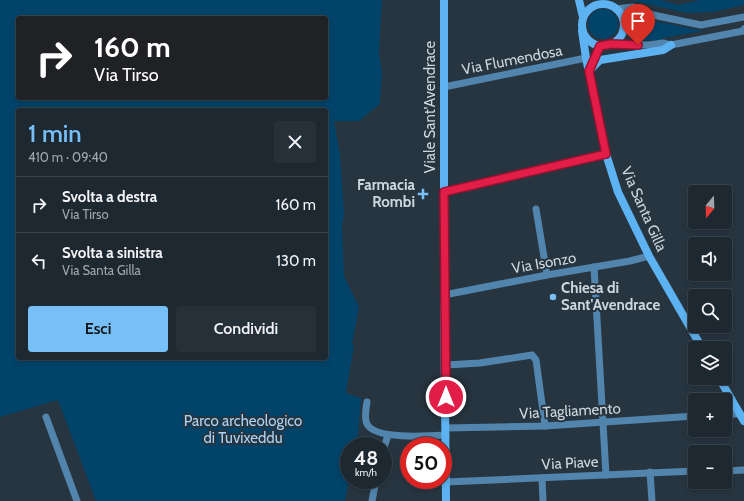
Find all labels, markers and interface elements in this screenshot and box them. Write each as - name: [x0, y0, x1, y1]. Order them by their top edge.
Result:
- pin: [621, 4, 655, 45]
- icon: arrive: [627, 10, 649, 32]
- text: 160 m: [94, 30, 170, 64]
- icon: right: [28, 32, 80, 84]
- street label: Viale Sant'Avendrace: [421, 40, 439, 173]
- street label: Via Flumendosa: [460, 41, 565, 79]
- text: Via Tirso: [94, 64, 159, 86]
- text: 1 min: [28, 119, 82, 148]
- button: close: [274, 121, 316, 163]
- text: 410 m · 09:40: [28, 149, 108, 165]
- street label: Via Santa Gilla: [617, 164, 671, 255]
- place label: Farmacia Rombi: [357, 176, 416, 211]
- north arrow: [688, 185, 732, 229]
- map controls: [688, 185, 732, 489]
- text: Svolta a destra: [62, 188, 157, 206]
- marker: Farmacia Rombi: [418, 189, 428, 199]
- icon: right: [28, 194, 50, 216]
- text: 160 m: [276, 196, 316, 214]
- text: Via Tirso: [62, 206, 109, 222]
- button: sound: [688, 237, 732, 281]
- text: Svolta a sinistra: [62, 244, 163, 262]
- street label: Via Isonzo: [510, 248, 578, 278]
- icon: left: [28, 250, 50, 272]
- text: 130 m: [276, 252, 316, 270]
- text: Via Santa Gilla: [62, 262, 141, 278]
- place label: Chiesa di Sant'Avendrace: [561, 279, 660, 314]
- button: search: [688, 289, 732, 333]
- marker: Chiesa di Sant'Avendrace: [548, 292, 558, 302]
- button: Esci: [28, 306, 168, 352]
- button: Condividi: [176, 306, 316, 352]
- button: layers: [688, 341, 732, 385]
- position arrow: [425, 376, 467, 418]
- button: +: [688, 393, 732, 437]
- street label: Via Tagliamento: [519, 399, 621, 423]
- park label: Parco archeologico di Tuvixeddu: [184, 412, 302, 447]
- speed limit sign: 50: [400, 437, 452, 489]
- button: −: [688, 445, 732, 489]
- text: 48: [354, 446, 378, 470]
- street label: Via Piave: [541, 453, 599, 473]
- text: km/h: [355, 466, 377, 479]

